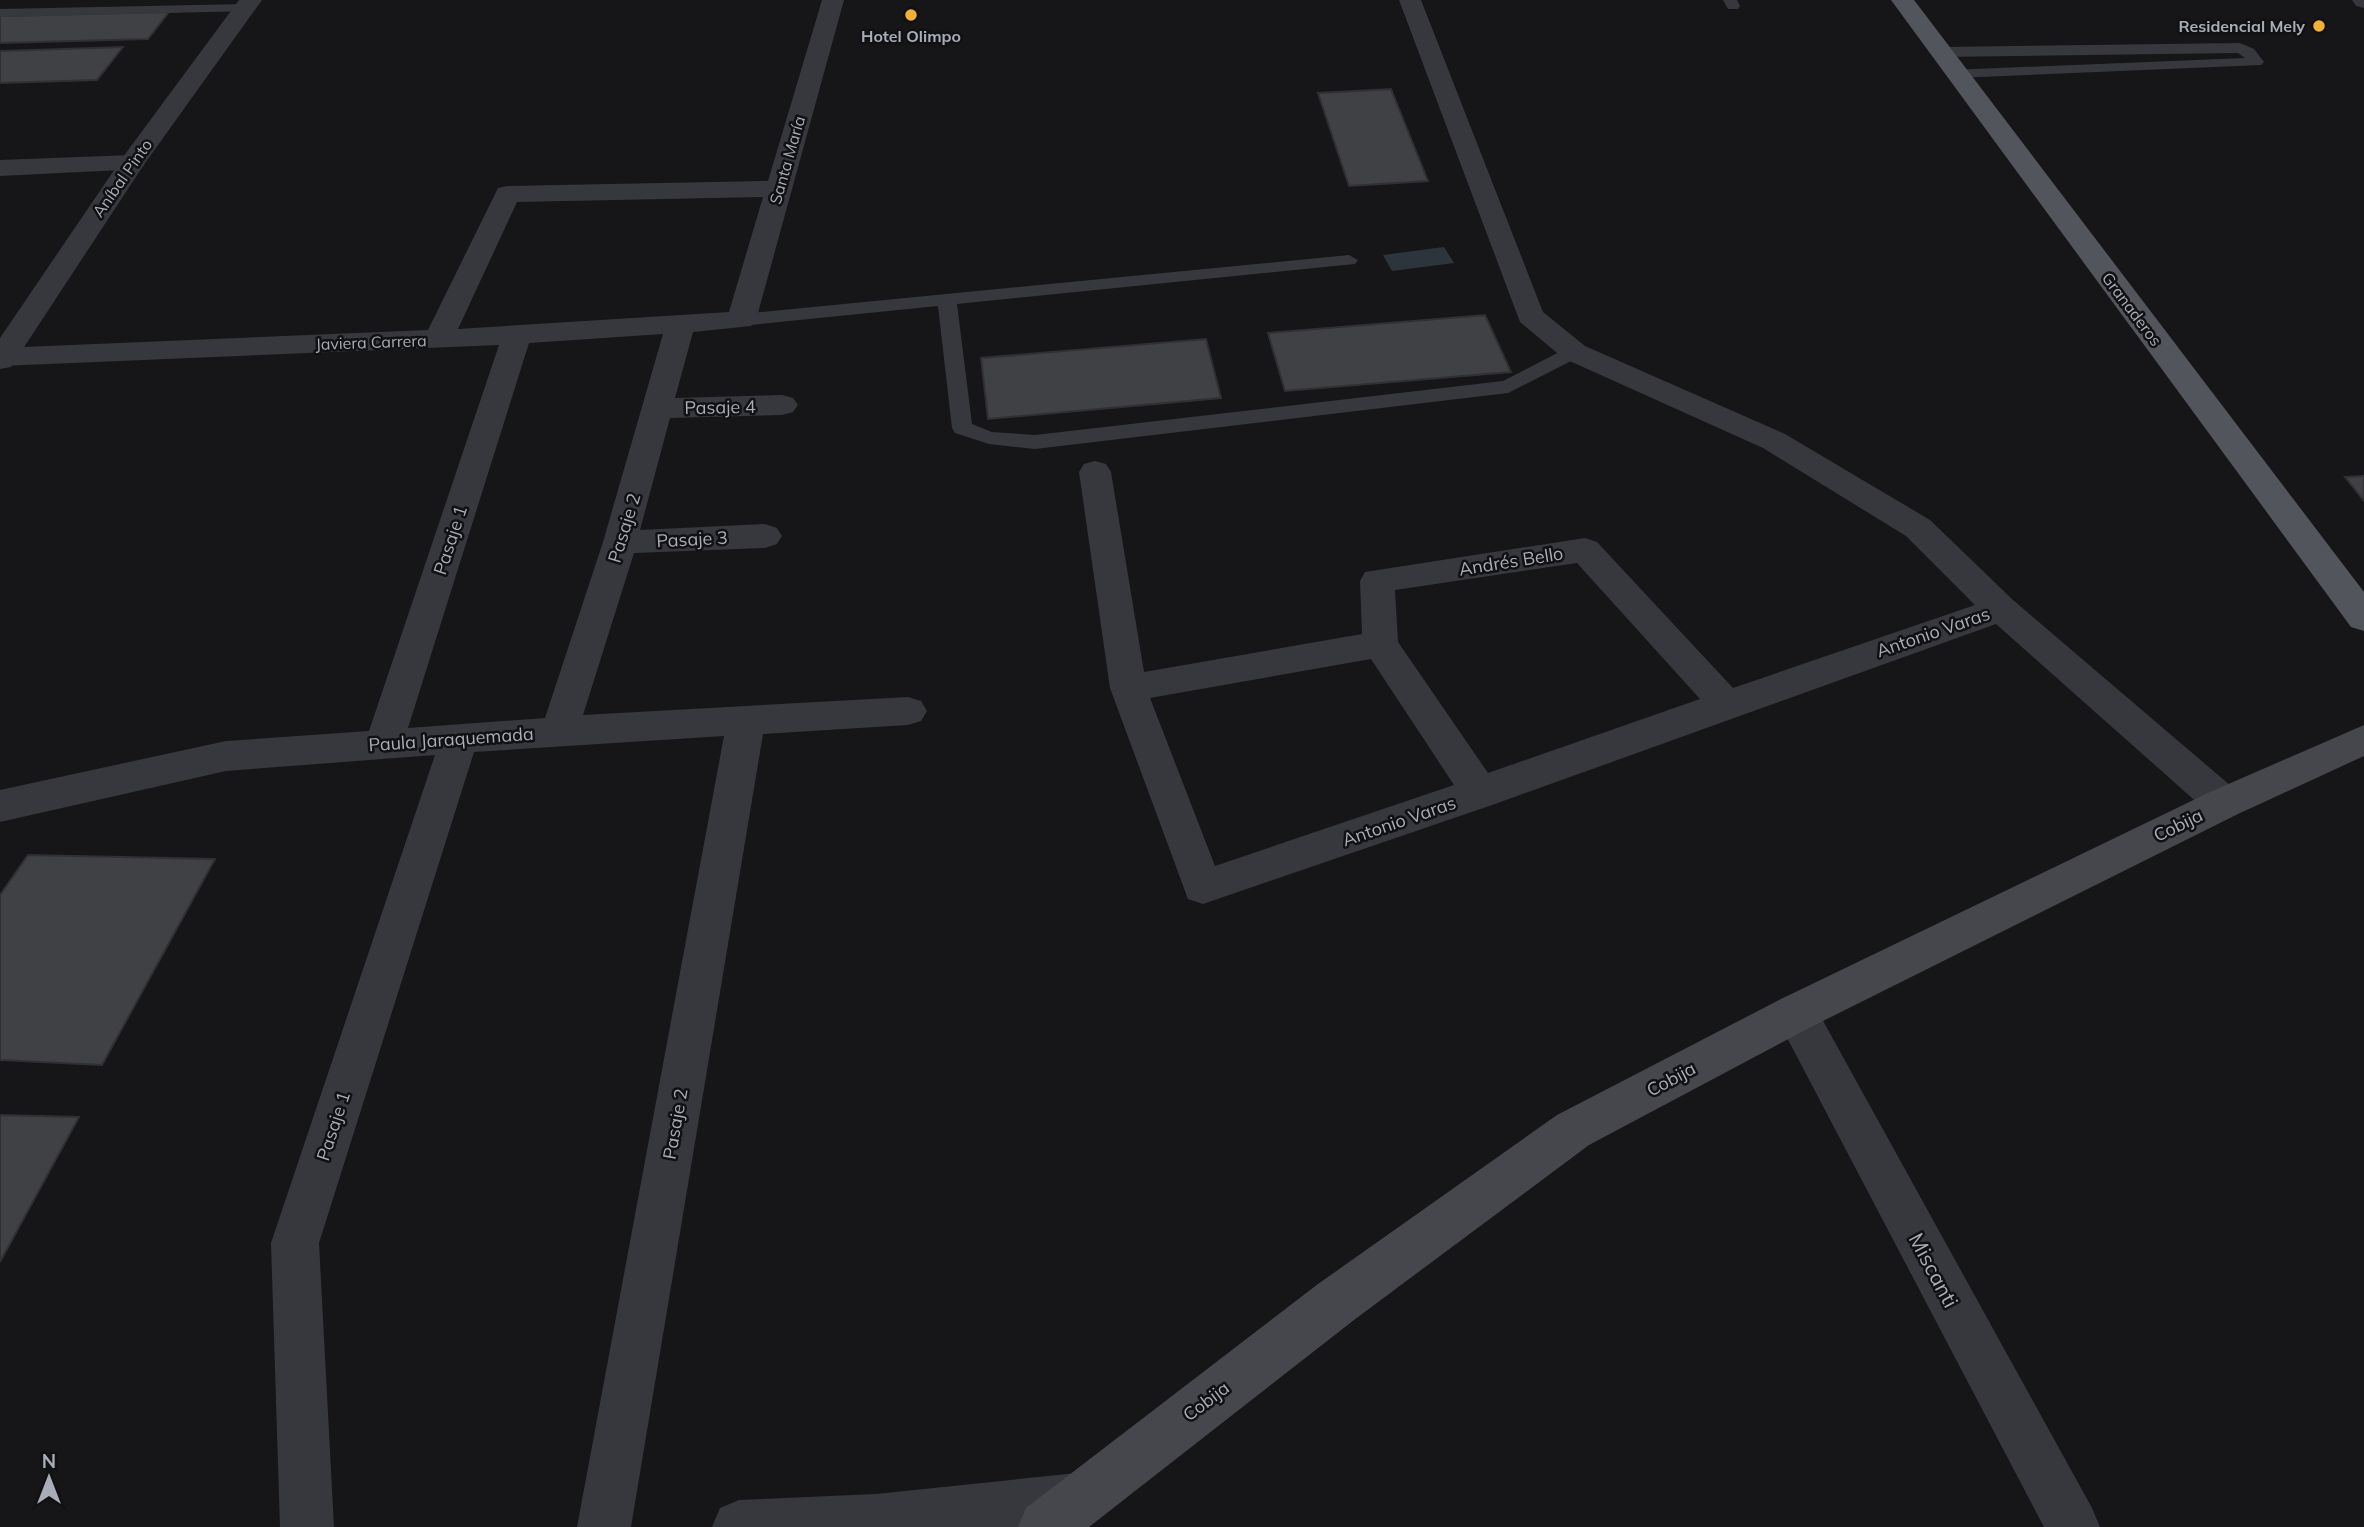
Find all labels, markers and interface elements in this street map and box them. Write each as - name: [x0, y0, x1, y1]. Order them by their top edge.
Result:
- marker: Hotel Olimpo: [903, 7, 919, 23]
- place label: Residencial Mely: [2178, 16, 2305, 36]
- marker: Residencial Mely: [2311, 18, 2327, 34]
- place label: Hotel Olimpo: [861, 26, 961, 46]
- street label: Santa María: [765, 114, 809, 206]
- street label: Aníbal Pinto: [88, 135, 156, 221]
- street label: Granaderos: [2098, 268, 2166, 350]
- street label: Javiera Carrera: [315, 330, 427, 354]
- street label: Pasaje 4: [684, 395, 756, 419]
- street label: Pasaje 2: [603, 491, 645, 565]
- street label: Pasaje 1: [428, 502, 472, 578]
- street label: Pasaje 3: [656, 526, 728, 552]
- street label: Andrés Bello: [1457, 541, 1565, 581]
- street label: Antonio Varas: [1873, 602, 1993, 662]
- street label: Paula Jaraquemada: [368, 722, 534, 756]
- street label: Antonio Varas: [1339, 791, 1459, 851]
- street label: Cobija: [2150, 803, 2206, 847]
- street label: Cobija: [1643, 1057, 1699, 1101]
- street label: Pasaje 2: [657, 1087, 693, 1161]
- street label: Pasaje 1: [311, 1088, 355, 1164]
- street label: Miscanti: [1904, 1228, 1964, 1312]
- street label: Cobija: [1178, 1376, 1234, 1426]
- north arrow: [14, 1443, 84, 1513]
- text: N: [42, 1449, 56, 1473]

